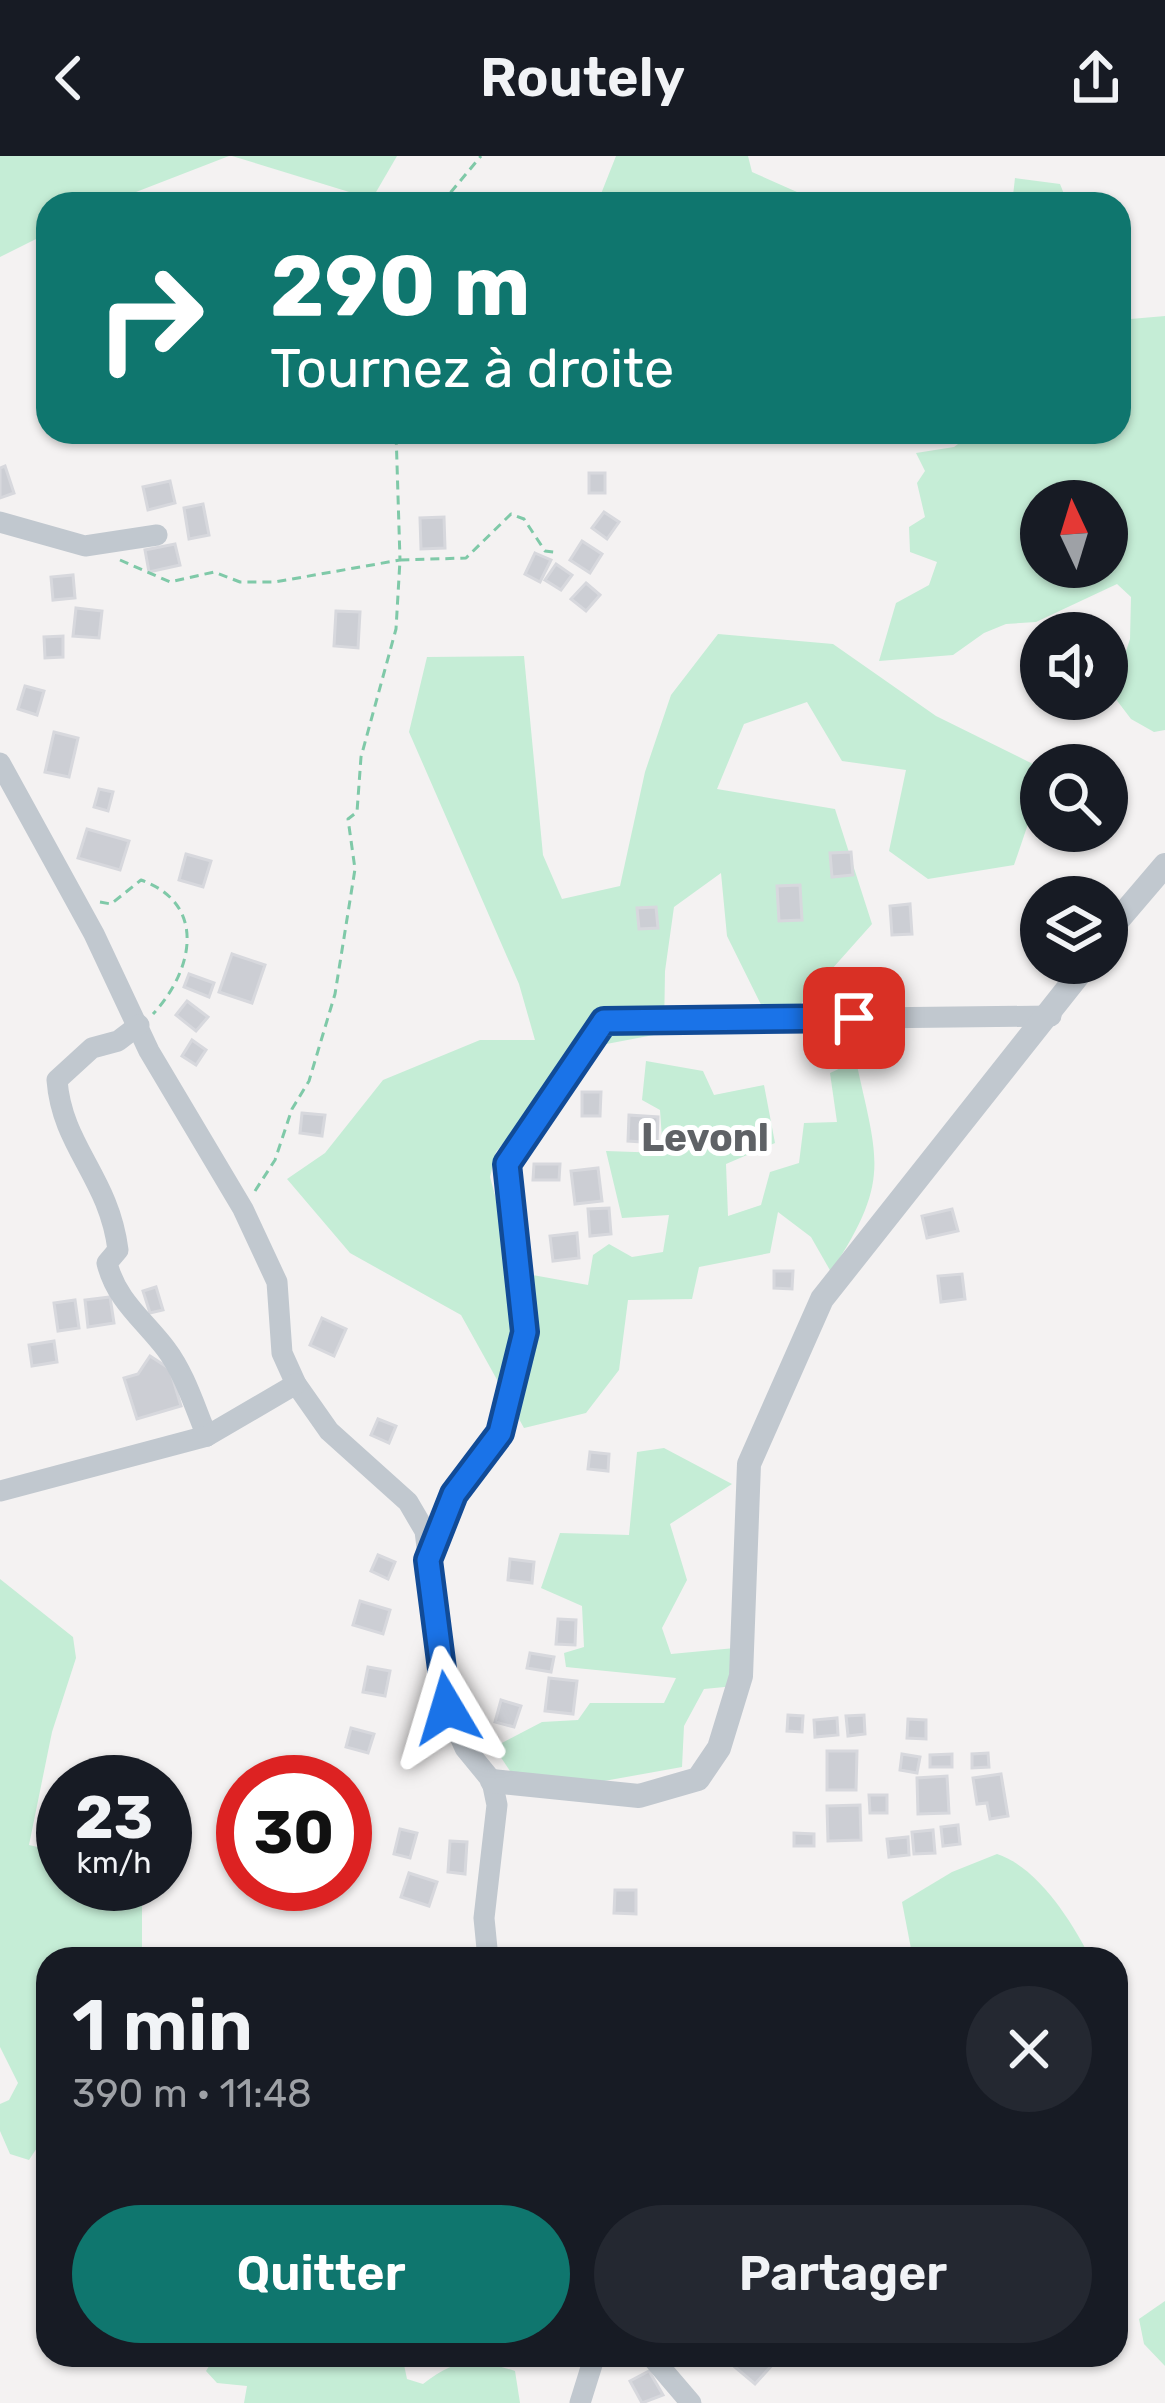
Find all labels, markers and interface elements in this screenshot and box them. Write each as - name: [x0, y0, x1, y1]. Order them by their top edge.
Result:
- icon: back: [36, 45, 102, 111]
- icon: share: [1063, 45, 1129, 111]
- text: Routely: [480, 46, 685, 110]
- text: 290 m: [270, 236, 530, 336]
- icon: right: [72, 240, 228, 396]
- text: Tournez à droite: [270, 337, 674, 401]
- north arrow: [1020, 480, 1128, 588]
- map controls: [1020, 480, 1128, 984]
- button: sound: [1020, 612, 1128, 720]
- button: search: [1020, 744, 1128, 852]
- button: layers: [1020, 876, 1128, 984]
- pin: [803, 967, 905, 1069]
- icon: arrive: [821, 985, 887, 1051]
- district label: Levonl: [641, 1115, 769, 1161]
- position arrow: [384, 1645, 510, 1771]
- speed limit sign: 30: [216, 1755, 372, 1911]
- text: 23: [75, 1782, 153, 1853]
- text: km/h: [77, 1845, 151, 1881]
- text: 1 min: [72, 1983, 253, 2068]
- button: close: [966, 1986, 1092, 2112]
- text: 390 m · 11:48: [72, 2071, 312, 2117]
- button: Quitter: [72, 2205, 570, 2343]
- button: Partager: [594, 2205, 1092, 2343]

